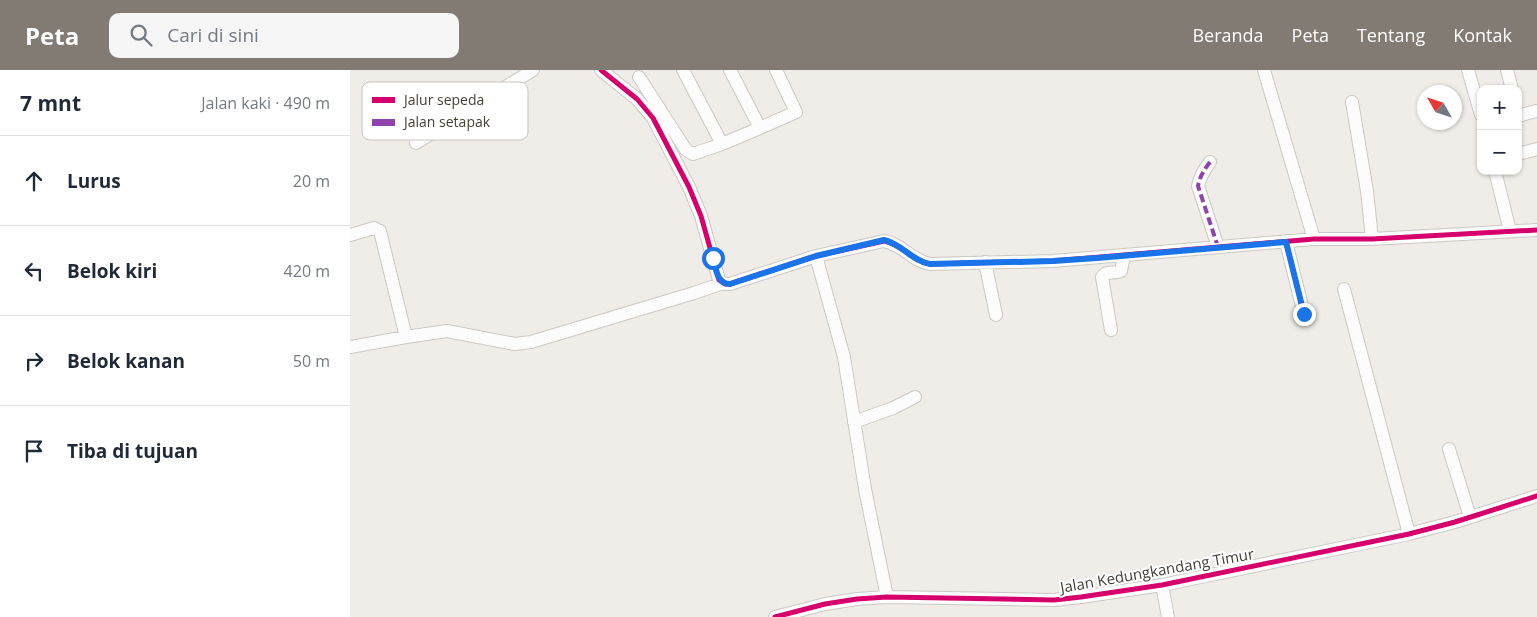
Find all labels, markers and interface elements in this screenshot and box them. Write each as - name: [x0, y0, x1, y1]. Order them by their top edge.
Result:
- search box: [109, 13, 459, 58]
- text: Peta: [25, 19, 79, 52]
- icon: search: [127, 21, 155, 49]
- text: Cari di sini: [167, 22, 259, 48]
- text: Beranda: [1192, 23, 1264, 47]
- text: Peta: [1292, 23, 1329, 47]
- text: Tentang: [1357, 23, 1425, 47]
- text: Kontak: [1453, 23, 1512, 47]
- legend: [362, 82, 528, 140]
- north arrow: [1417, 85, 1462, 130]
- map controls: [1477, 85, 1522, 175]
- button: +: [1477, 85, 1522, 130]
- text: 7 mnt: [20, 89, 81, 117]
- text: Jalur sepeda: [402, 90, 484, 109]
- text: Jalan kaki · 490 m: [201, 92, 330, 114]
- text: Jalan setapak: [402, 112, 491, 131]
- button: −: [1477, 130, 1522, 175]
- icon: ahead: [20, 167, 48, 195]
- text: Lurus: [67, 168, 121, 194]
- text: 20 m: [293, 170, 330, 192]
- route start: [702, 247, 725, 270]
- icon: left: [20, 257, 48, 285]
- text: Belok kiri: [67, 258, 157, 284]
- text: 420 m: [284, 260, 330, 282]
- route end: [1293, 303, 1316, 326]
- icon: right: [20, 347, 48, 375]
- text: Belok kanan: [67, 348, 185, 374]
- text: 50 m: [293, 350, 330, 372]
- icon: arrive: [20, 437, 48, 465]
- text: Tiba di tujuan: [67, 438, 198, 464]
- street label: Jalan Kedungkandang Timur: [1057, 543, 1255, 597]

